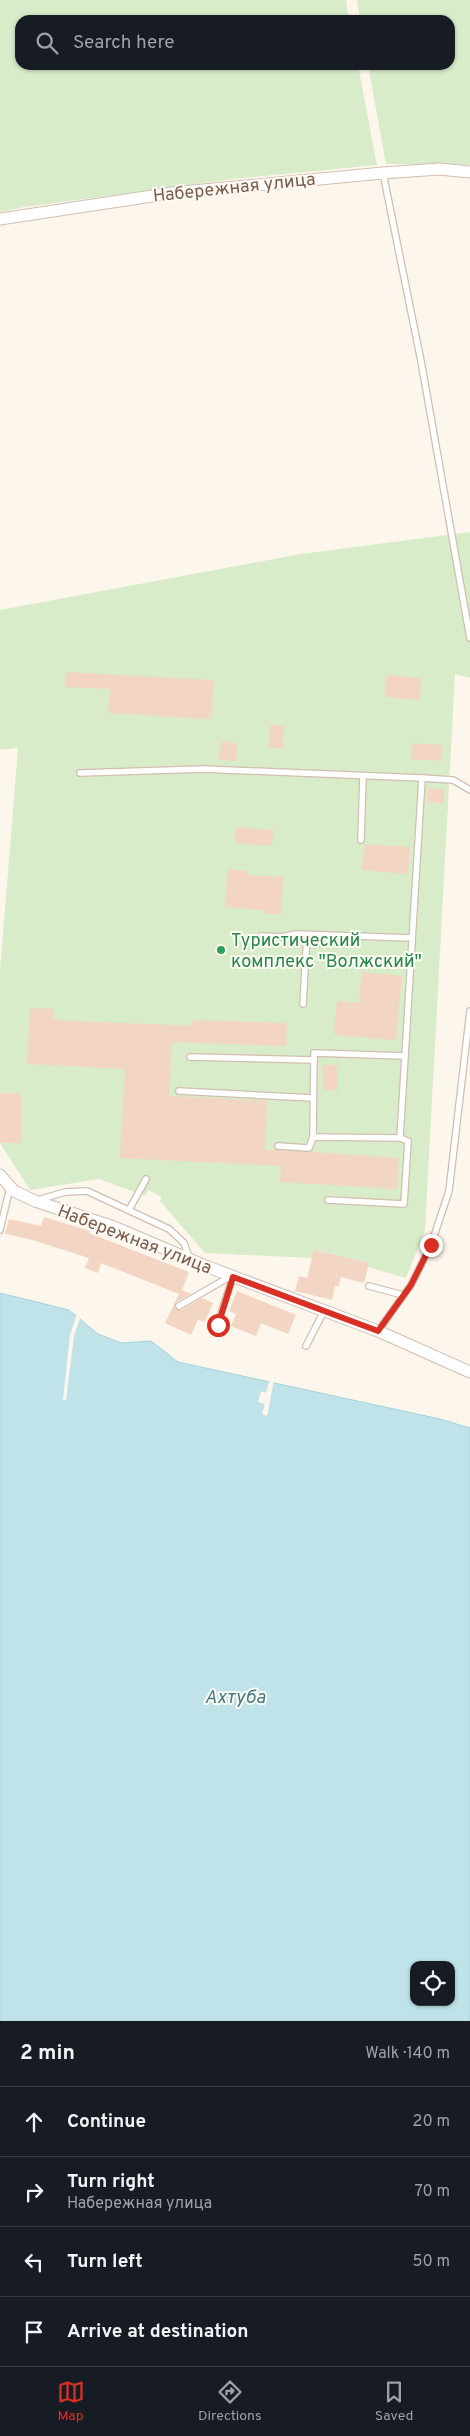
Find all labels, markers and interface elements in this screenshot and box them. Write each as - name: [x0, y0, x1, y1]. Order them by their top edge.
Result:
- search box: [15, 15, 455, 70]
- icon: search: [33, 29, 61, 57]
- text: Search here: [73, 31, 175, 55]
- street label: Набережная улица: [152, 169, 317, 208]
- place label: Туристический комплекс "Волжский": [231, 930, 422, 974]
- marker: Туристический комплекс "Волжский": [215, 944, 227, 956]
- street label: Набережная улица: [54, 1200, 215, 1280]
- route end: [420, 1234, 443, 1257]
- route start: [207, 1314, 230, 1337]
- water label: Ахтуба: [205, 1686, 266, 1710]
- map controls: [410, 1961, 455, 2006]
- button: locate: [410, 1961, 455, 2006]
- text: 2 min: [20, 2040, 75, 2067]
- text: Walk · 140 m: [365, 2044, 450, 2064]
- icon: ahead: [20, 2108, 48, 2136]
- text: Continue: [67, 2110, 146, 2134]
- text: 20 m: [413, 2112, 450, 2132]
- text: Turn right: [67, 2170, 155, 2194]
- icon: right: [20, 2178, 48, 2206]
- text: 70 m: [415, 2182, 450, 2202]
- text: Набережная улица: [67, 2194, 212, 2214]
- icon: left: [20, 2248, 48, 2276]
- text: Turn left: [67, 2250, 143, 2274]
- text: 50 m: [413, 2252, 450, 2272]
- icon: arrive: [20, 2318, 48, 2346]
- text: Arrive at destination: [67, 2320, 248, 2344]
- tab: Map: [57, 2378, 85, 2425]
- tab: Directions: [198, 2378, 262, 2425]
- tab: Saved: [375, 2378, 413, 2425]

